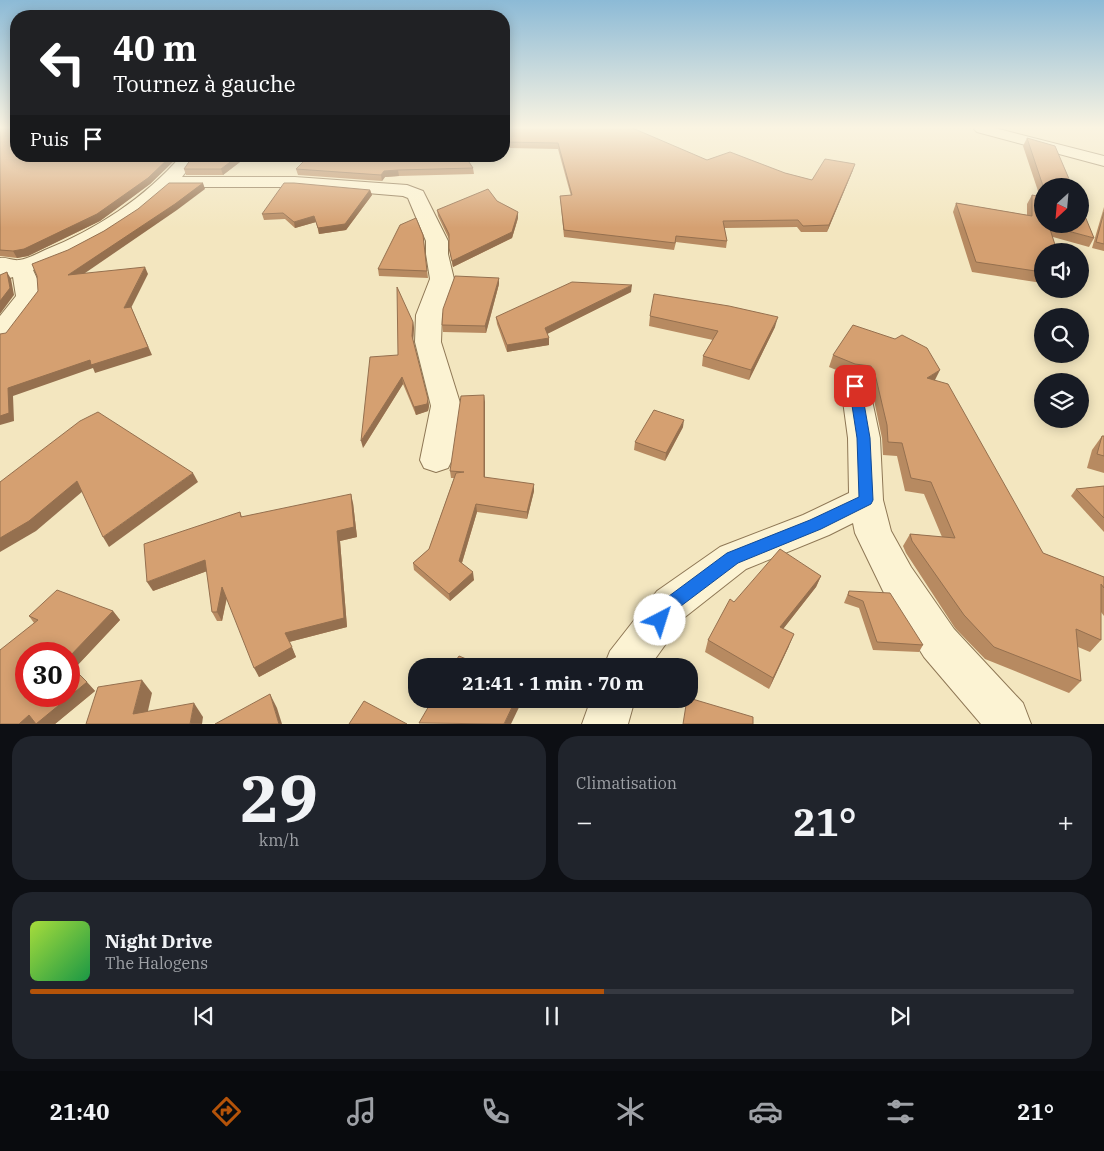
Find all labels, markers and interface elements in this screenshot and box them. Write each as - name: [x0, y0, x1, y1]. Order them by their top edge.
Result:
- text: 40 m: [113, 25, 197, 71]
- icon: left: [30, 30, 95, 95]
- text: Tournez à gauche: [113, 69, 296, 98]
- icon: arrive: [79, 125, 107, 153]
- text: Puis: [30, 127, 69, 151]
- north arrow: [1034, 178, 1089, 232]
- map controls: [1034, 178, 1089, 428]
- button: sound: [1034, 243, 1089, 298]
- button: search: [1034, 308, 1089, 363]
- pin: [834, 365, 876, 407]
- icon: arrive: [841, 372, 869, 400]
- button: layers: [1034, 373, 1089, 428]
- position arrow: [633, 593, 685, 645]
- speed limit sign: 30: [15, 642, 80, 707]
- text: 21:41 · 1 min · 70 m: [462, 671, 644, 695]
- text: 29: [240, 755, 318, 840]
- text: Climatisation: [576, 773, 677, 793]
- text: 21°: [793, 797, 857, 846]
- text: −: [576, 803, 593, 840]
- text: +: [1057, 803, 1074, 840]
- text: km/h: [259, 830, 299, 850]
- text: Night Drive: [105, 929, 213, 953]
- text: The Halogens: [105, 953, 208, 973]
- icon: previous: [190, 1002, 218, 1030]
- icon: pause: [538, 1002, 566, 1030]
- icon: next: [886, 1002, 914, 1030]
- icon: directions: [209, 1094, 244, 1129]
- icon: music: [344, 1094, 379, 1129]
- icon: phone: [478, 1094, 513, 1129]
- icon: climate: [613, 1094, 648, 1129]
- icon: car: [748, 1094, 783, 1129]
- icon: filters: [883, 1094, 918, 1129]
- text: 21:40: [50, 1097, 109, 1126]
- text: 21°: [1017, 1097, 1054, 1126]

